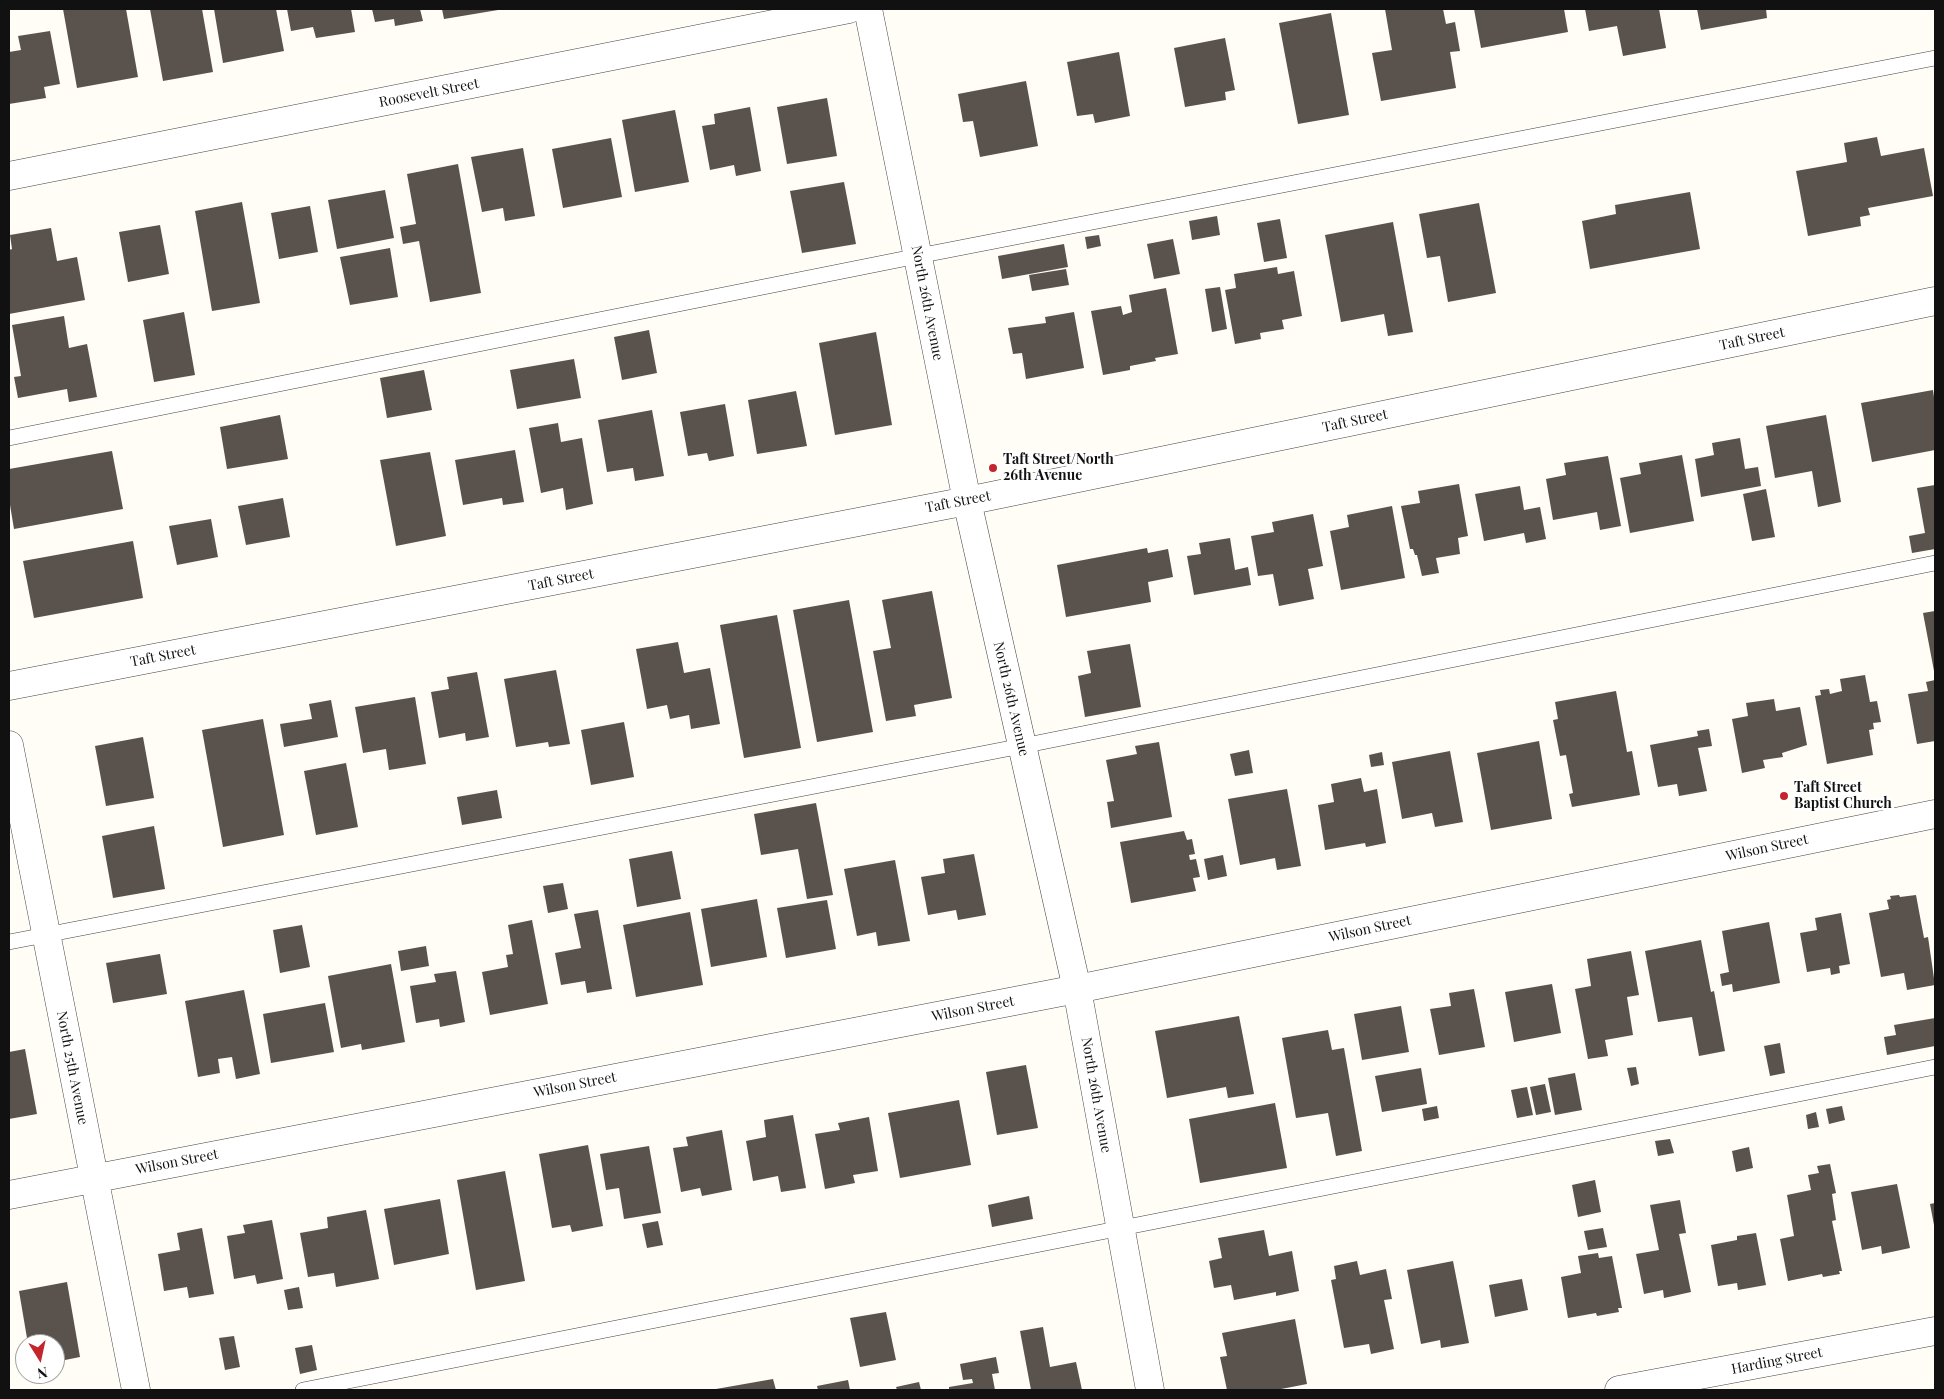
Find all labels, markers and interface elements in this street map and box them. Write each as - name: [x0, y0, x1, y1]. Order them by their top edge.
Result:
- street label: Roosevelt Street: [378, 75, 480, 111]
- street label: North 26th Avenue: [908, 244, 946, 362]
- street label: Taft Street: [1718, 324, 1786, 354]
- street label: Taft Street: [1321, 406, 1389, 436]
- place label: Taft Street/North 26th Avenue: [1003, 452, 1114, 484]
- marker: Taft Street/North 26th Avenue: [987, 462, 999, 474]
- street label: Taft Street: [924, 487, 992, 517]
- street label: Taft Street: [527, 565, 595, 595]
- street label: North 26th Avenue: [990, 640, 1032, 758]
- street label: Taft Street: [129, 641, 197, 671]
- place label: Taft Street Baptist Church: [1794, 780, 1892, 812]
- marker: Taft Street Baptist Church: [1778, 790, 1790, 802]
- street label: Wilson Street: [1724, 831, 1810, 865]
- street label: Wilson Street: [1327, 912, 1413, 946]
- street label: Wilson Street: [930, 993, 1016, 1025]
- street label: North 25th Avenue: [53, 1010, 91, 1126]
- street label: North 26th Avenue: [1078, 1036, 1114, 1154]
- street label: Wilson Street: [532, 1069, 618, 1101]
- street label: Wilson Street: [134, 1146, 220, 1178]
- north arrow: [15, 1334, 65, 1384]
- street label: Harding Street: [1730, 1344, 1824, 1378]
- text: N: [36, 1363, 49, 1384]

